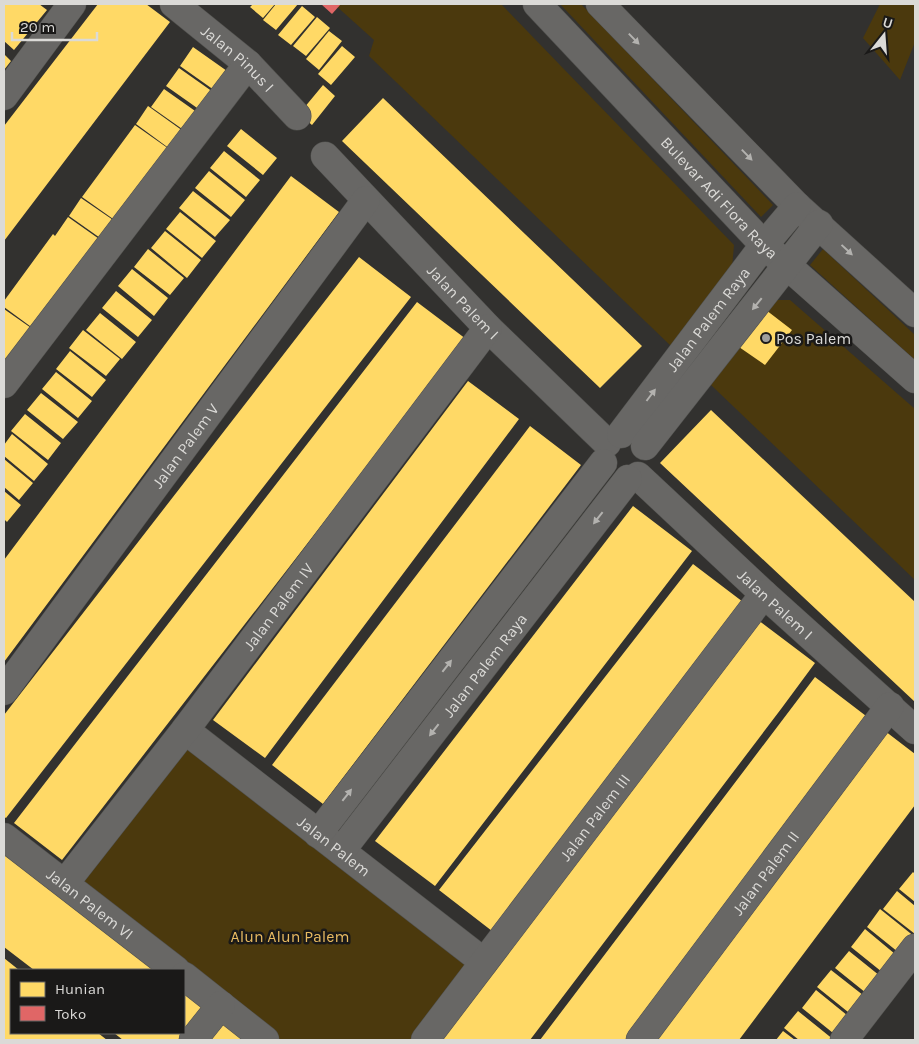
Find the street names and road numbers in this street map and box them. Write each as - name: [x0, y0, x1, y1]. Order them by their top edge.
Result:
- street label: Jalan Pinus I: [198, 21, 279, 96]
- street label: Bulevar Adi Flora Raya: [657, 133, 782, 262]
- street label: Jalan Palem I: [423, 261, 503, 343]
- street label: Jalan Palem Raya: [662, 263, 754, 375]
- street label: Jalan Palem V: [148, 400, 222, 491]
- street label: Jalan Palem IV: [239, 559, 317, 654]
- street label: Jalan Palem I: [734, 565, 817, 643]
- street label: Jalan Palem Raya: [439, 609, 531, 721]
- street label: Jalan Palem III: [555, 770, 634, 864]
- street label: Jalan Palem: [294, 812, 375, 880]
- street label: Jalan Palem II: [728, 827, 803, 918]
- street label: Jalan Palem VI: [43, 864, 137, 943]

